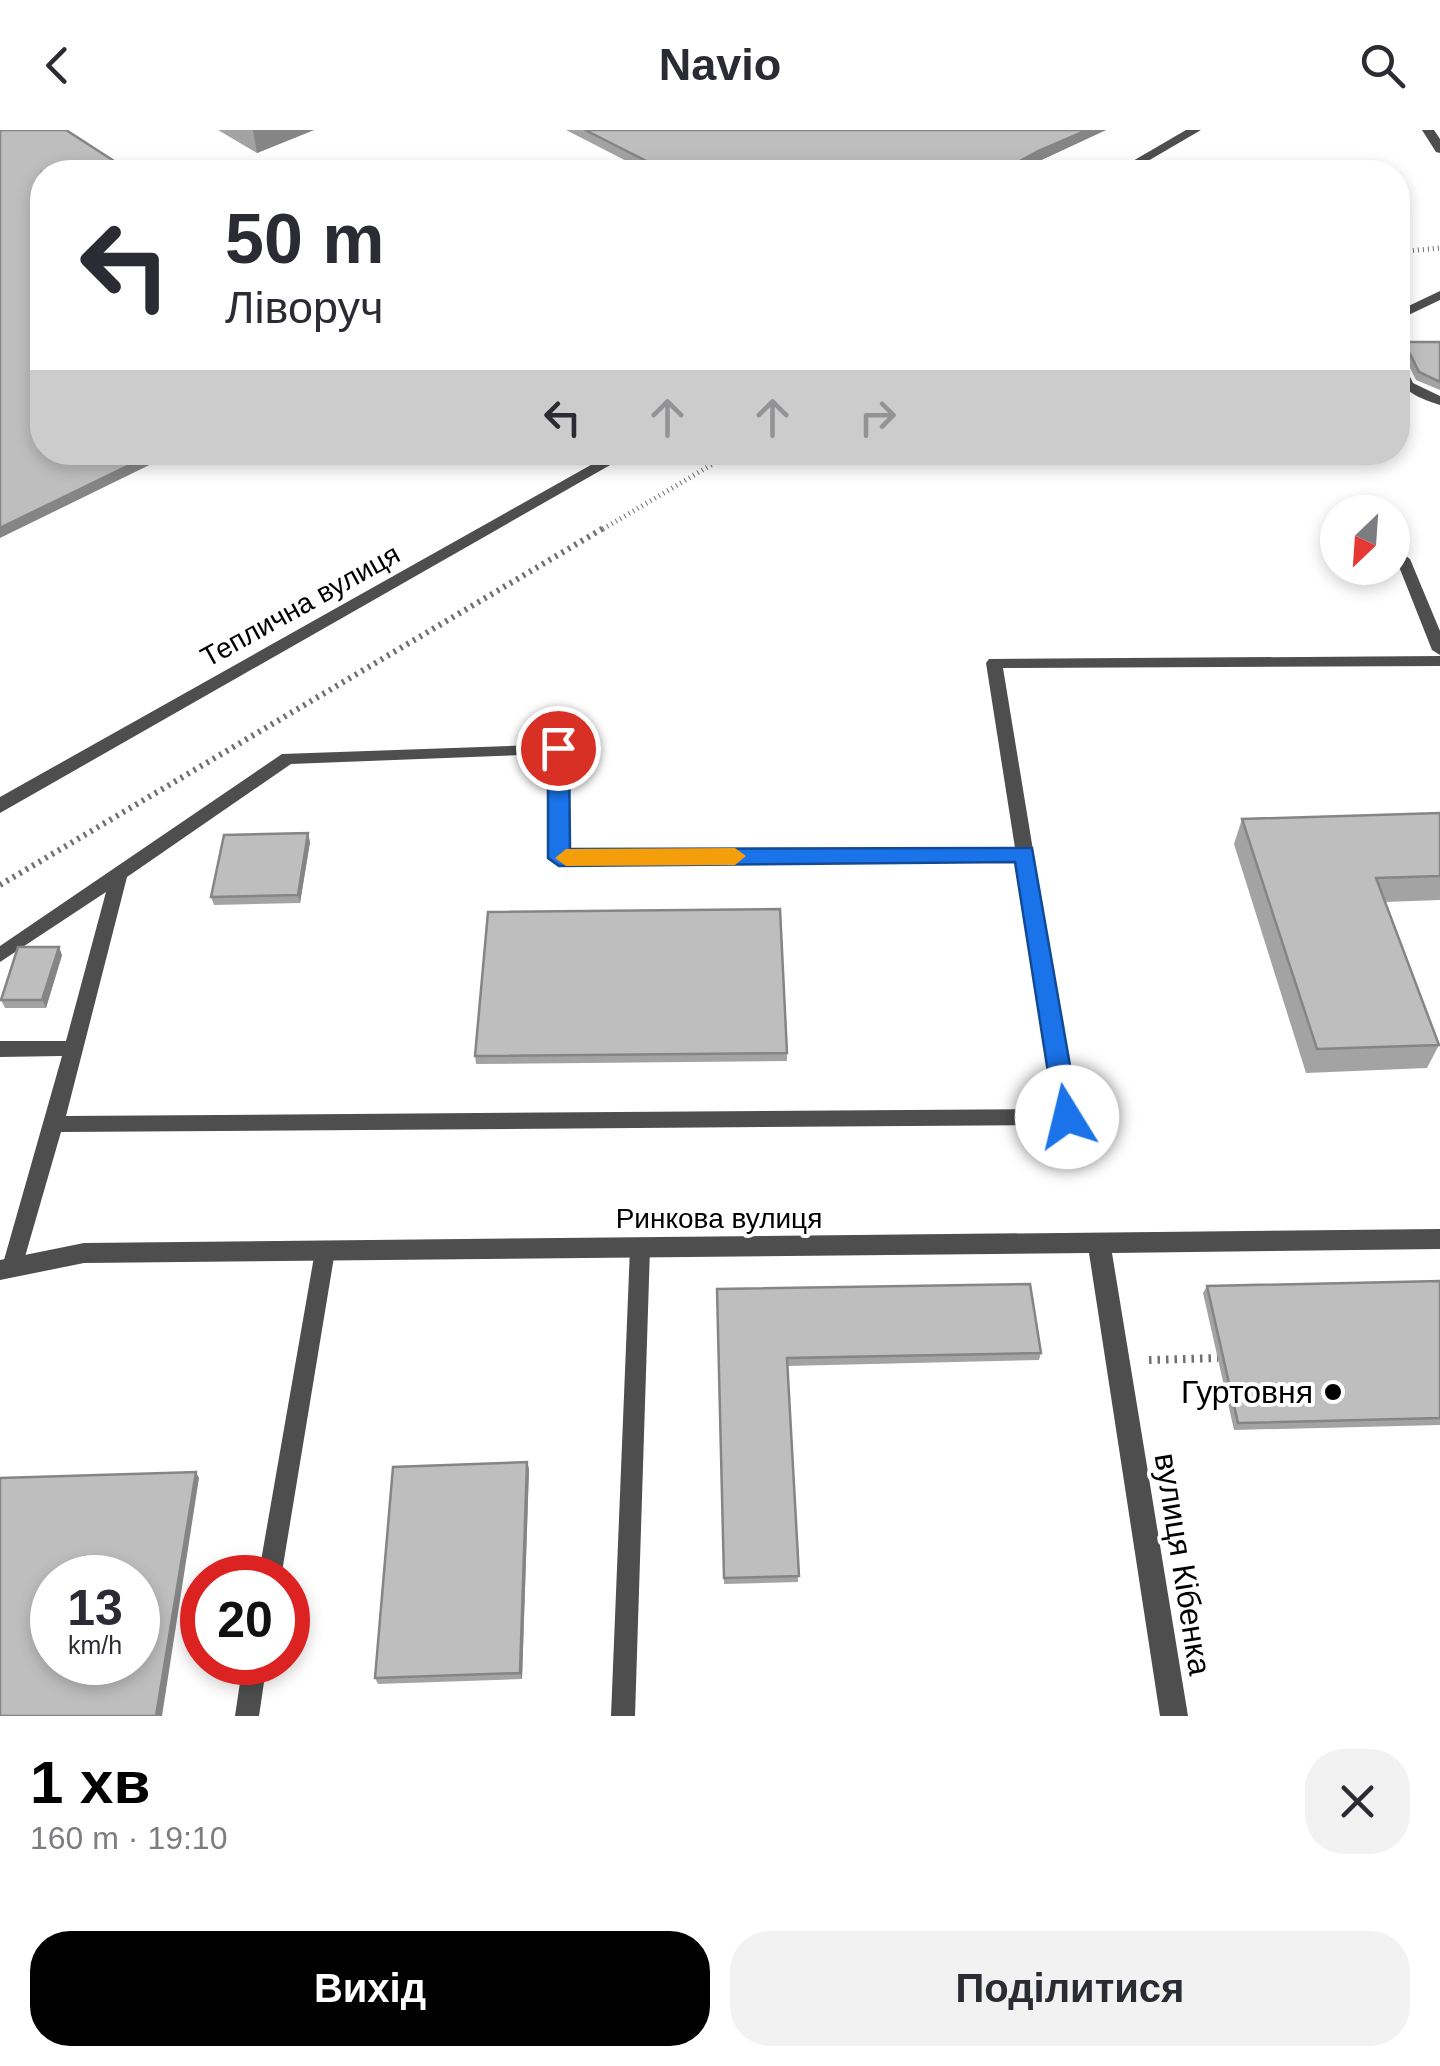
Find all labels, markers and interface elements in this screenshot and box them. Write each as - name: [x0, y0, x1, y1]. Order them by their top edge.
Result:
- icon: back: [30, 38, 85, 93]
- icon: search: [1355, 38, 1410, 93]
- text: Navio: [659, 39, 781, 90]
- icon: left: [60, 200, 190, 330]
- text: 50 m: [225, 200, 385, 278]
- text: Ліворуч: [225, 282, 383, 333]
- icon: left: [535, 390, 590, 445]
- icon: ahead: [640, 390, 695, 445]
- icon: ahead: [745, 390, 800, 445]
- icon: right: [850, 390, 905, 445]
- north arrow: [1320, 495, 1410, 585]
- map controls: [1320, 495, 1410, 585]
- street label: Теплична вулиця: [195, 538, 405, 673]
- pin: [516, 706, 601, 791]
- icon: arrive: [531, 721, 586, 776]
- position arrow: [1015, 1065, 1119, 1169]
- street label: Ринкова вулиця: [616, 1203, 822, 1234]
- place label: Гуртовня: [1181, 1374, 1313, 1410]
- marker: Гуртовня: [1322, 1381, 1344, 1403]
- street label: вулиця Кібенка: [1148, 1450, 1218, 1678]
- speed limit sign: 20: [180, 1555, 310, 1685]
- text: 13: [67, 1580, 123, 1636]
- text: km/h: [68, 1631, 122, 1659]
- text: 1 хв: [30, 1749, 150, 1816]
- button: close: [1305, 1749, 1410, 1854]
- text: 160 m · 19:10: [30, 1820, 227, 1856]
- button: Вихід: [30, 1931, 710, 2046]
- button: Поділитися: [730, 1931, 1410, 2046]

